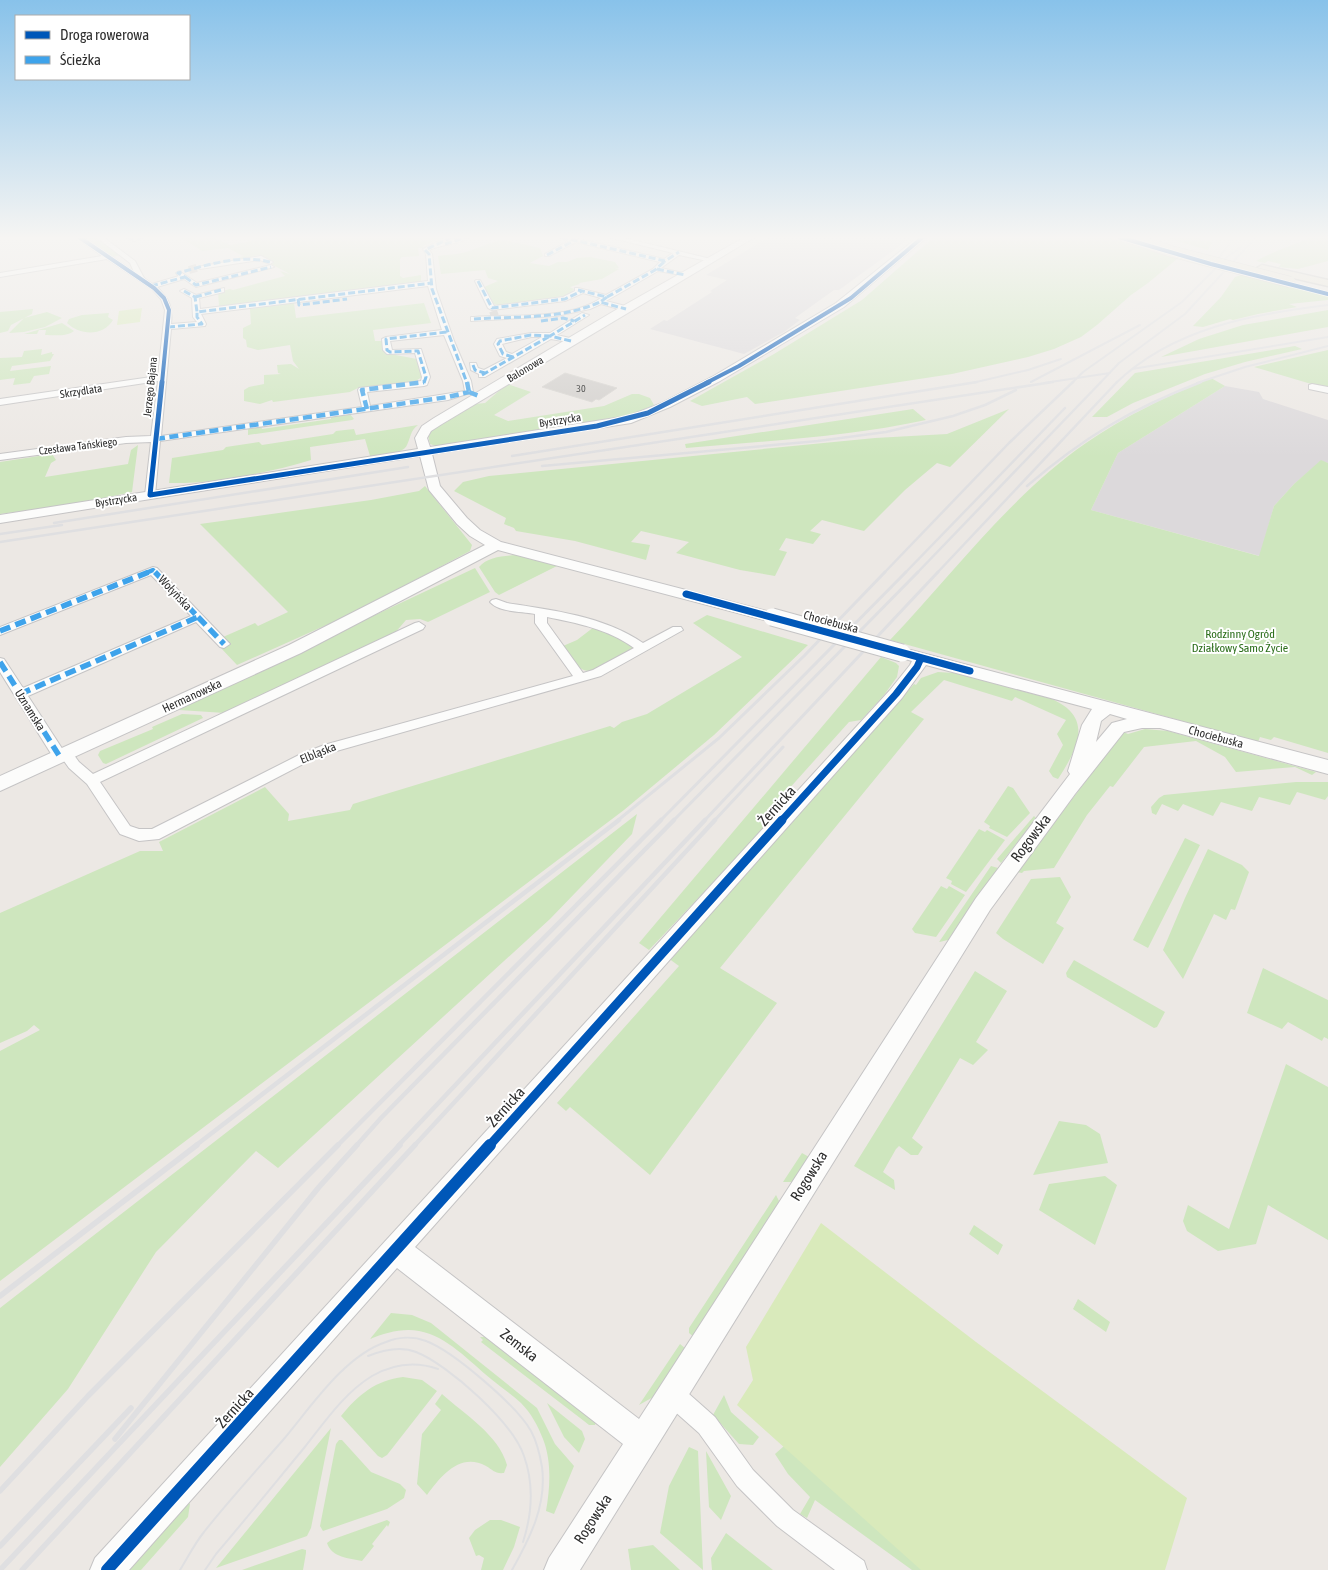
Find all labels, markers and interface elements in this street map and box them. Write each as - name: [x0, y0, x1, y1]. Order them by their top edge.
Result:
- legend: [15, 15, 190, 80]
- text: Droga rowerowa: [60, 26, 149, 43]
- text: Ścieżka: [60, 51, 101, 68]
- street label: Balonowa: [505, 353, 545, 385]
- street label: Jerzego Bajana: [141, 356, 159, 418]
- street label: Skrzydlata: [59, 382, 103, 400]
- house number: 30: [576, 383, 586, 394]
- street label: Bystrzycka: [538, 411, 582, 429]
- street label: Czesława Tańskiego: [38, 435, 118, 457]
- street label: Bystrzycka: [94, 491, 138, 509]
- street label: Wołyńska: [155, 573, 195, 613]
- street label: Chociebuska: [802, 608, 860, 636]
- park label: Rodzinny Ogród Działkowy Samo Życie: [1192, 627, 1288, 655]
- street label: Hermanowska: [160, 676, 224, 716]
- street label: Uznamska: [12, 687, 48, 733]
- street label: Chociebuska: [1187, 723, 1245, 751]
- street label: Elbląska: [298, 739, 338, 767]
- street label: Żernicka: [754, 782, 799, 829]
- street label: Rogowska: [1007, 810, 1054, 865]
- street label: Żernicka: [483, 1083, 528, 1130]
- street label: Rogowska: [787, 1148, 830, 1204]
- street label: Zemska: [497, 1325, 542, 1365]
- street label: Żernicka: [212, 1384, 257, 1431]
- street label: Rogowska: [570, 1491, 615, 1547]

